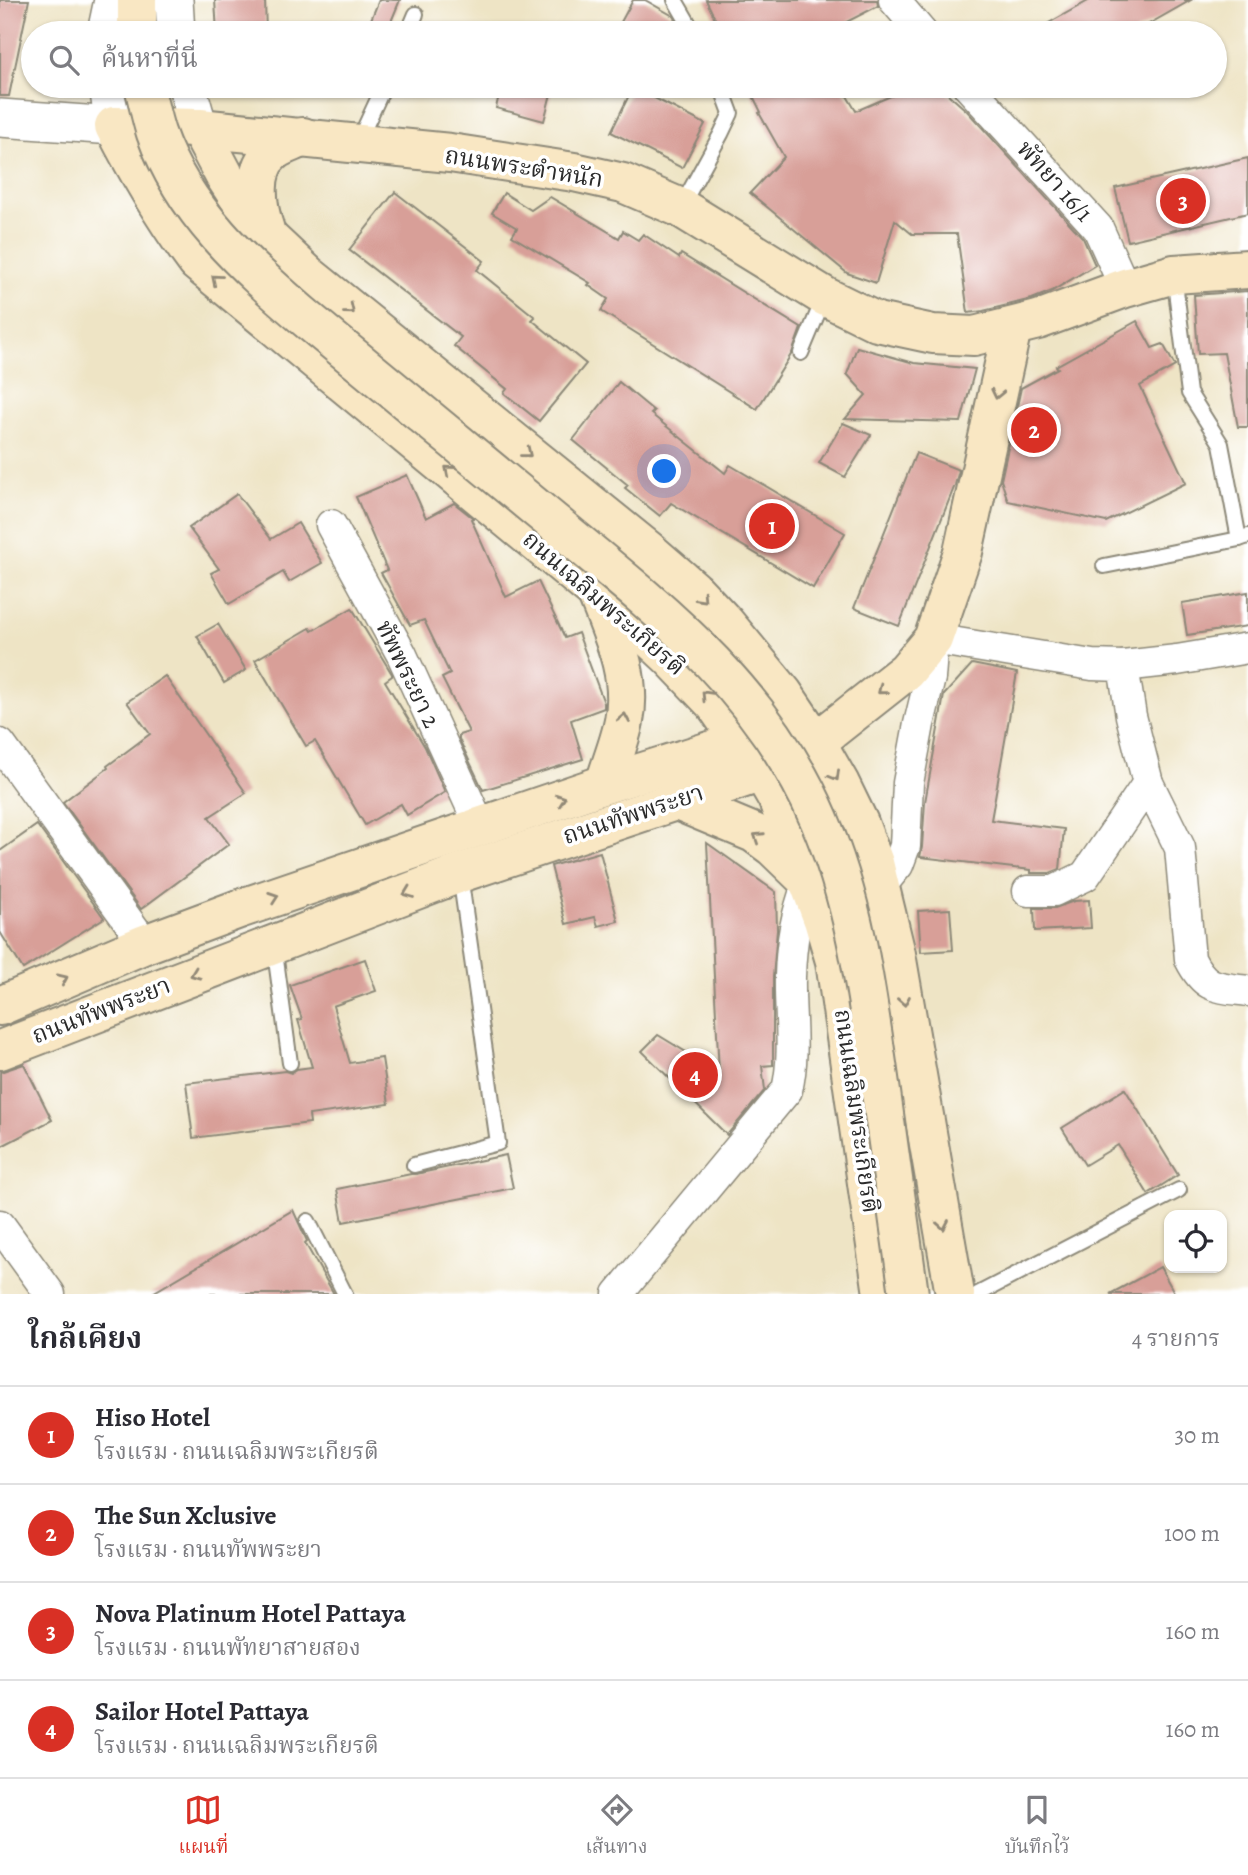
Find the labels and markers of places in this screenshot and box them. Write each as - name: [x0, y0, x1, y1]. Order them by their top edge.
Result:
- pin: 3: [1160, 175, 1206, 227]
- pin: 2: [1011, 404, 1057, 456]
- pin: 1: [749, 500, 795, 552]
- pin: 4: [672, 1049, 718, 1101]

